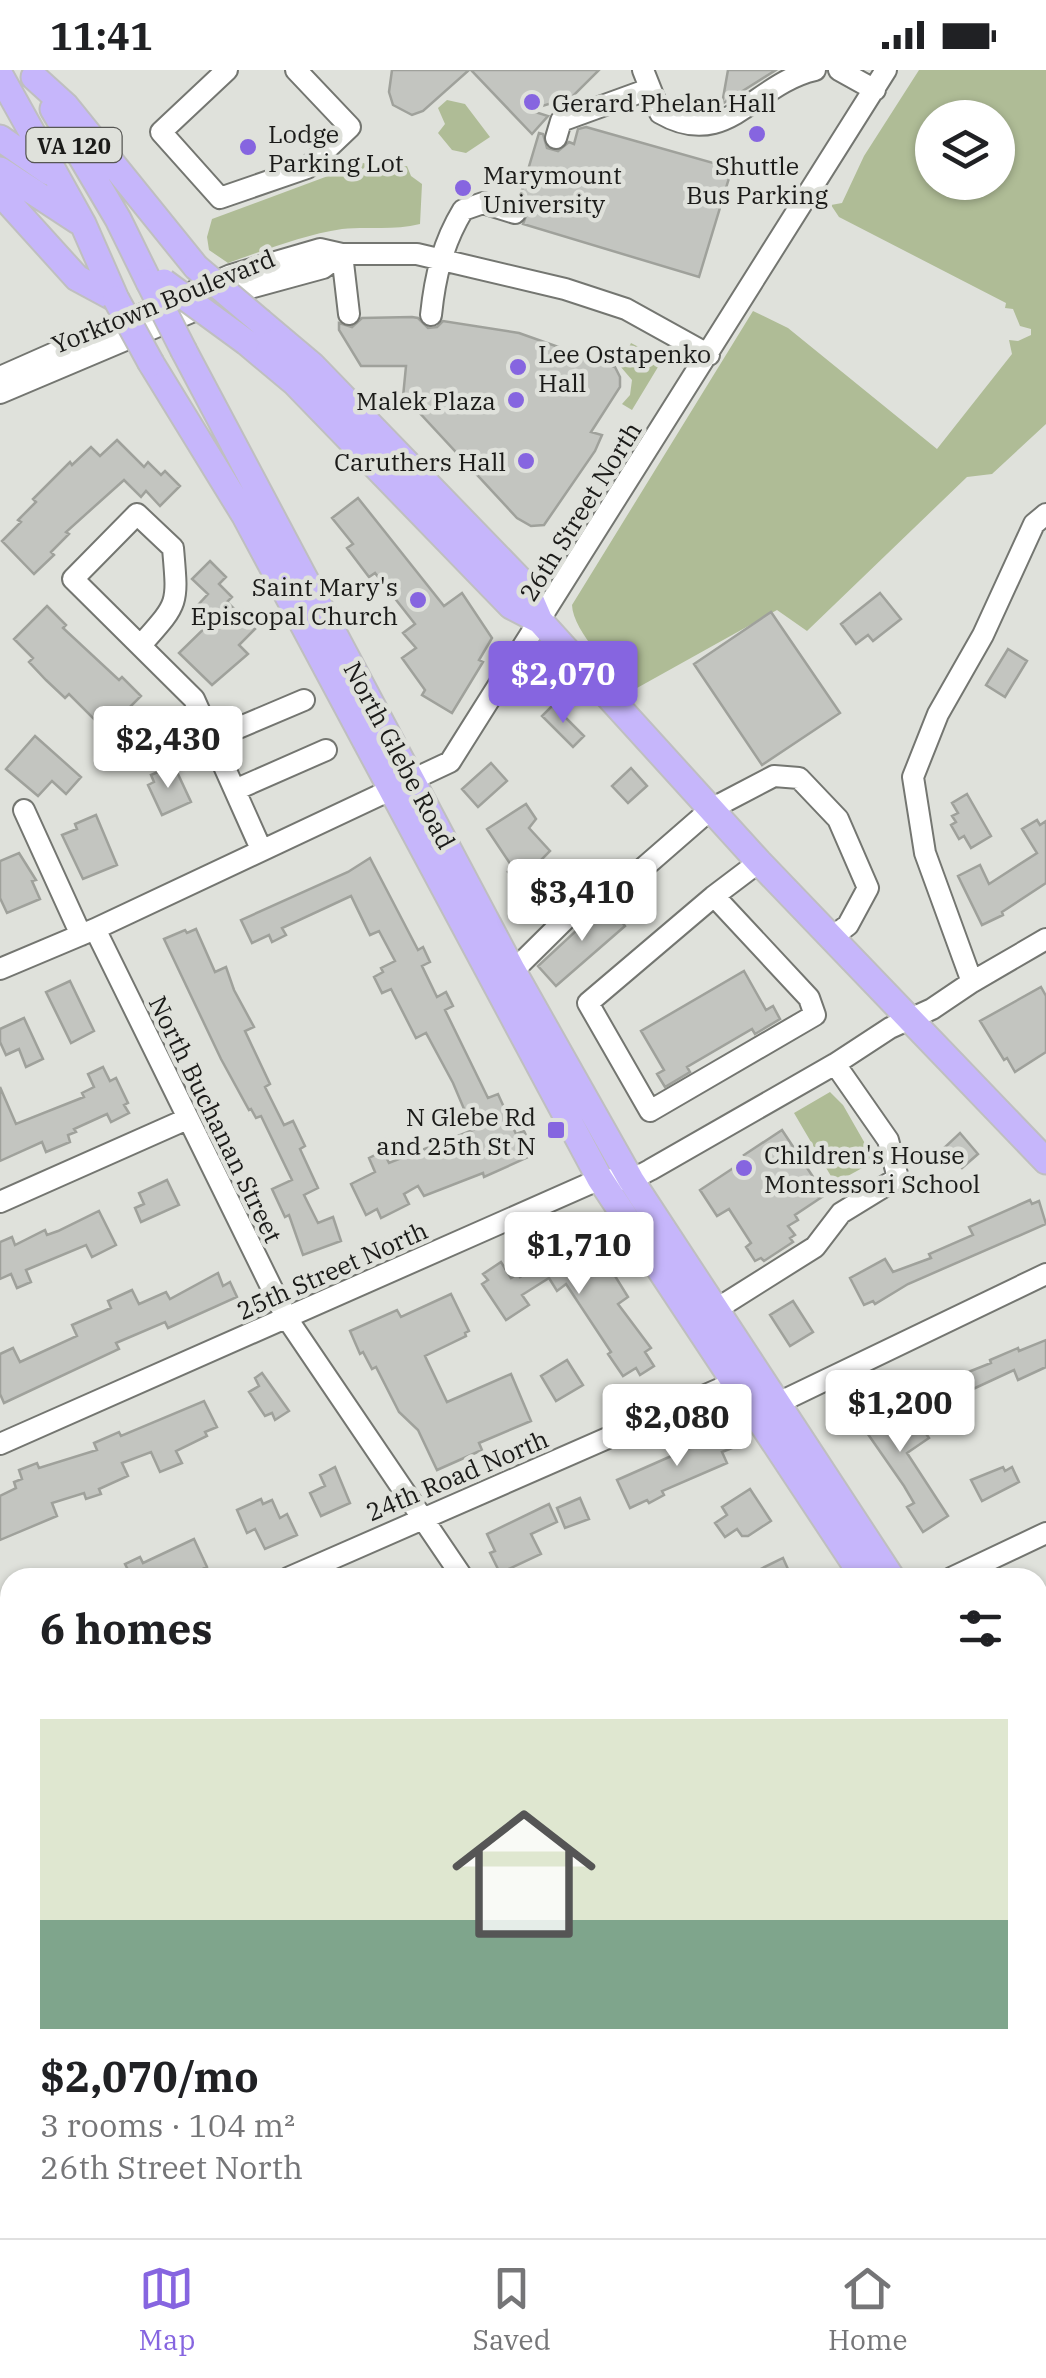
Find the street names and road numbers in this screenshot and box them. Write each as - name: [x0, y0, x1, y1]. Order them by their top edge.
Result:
- road number: VA 120: [27, 128, 122, 162]
- street label: Yorktown Boulevard: [47, 241, 279, 361]
- street label: 26th Street North: [512, 415, 648, 607]
- street label: North Glebe Road: [337, 655, 463, 855]
- street label: North Buchanan Street: [142, 990, 290, 1248]
- street label: 25th Street North: [231, 1213, 433, 1327]
- street label: 24th Road North: [361, 1422, 553, 1528]

